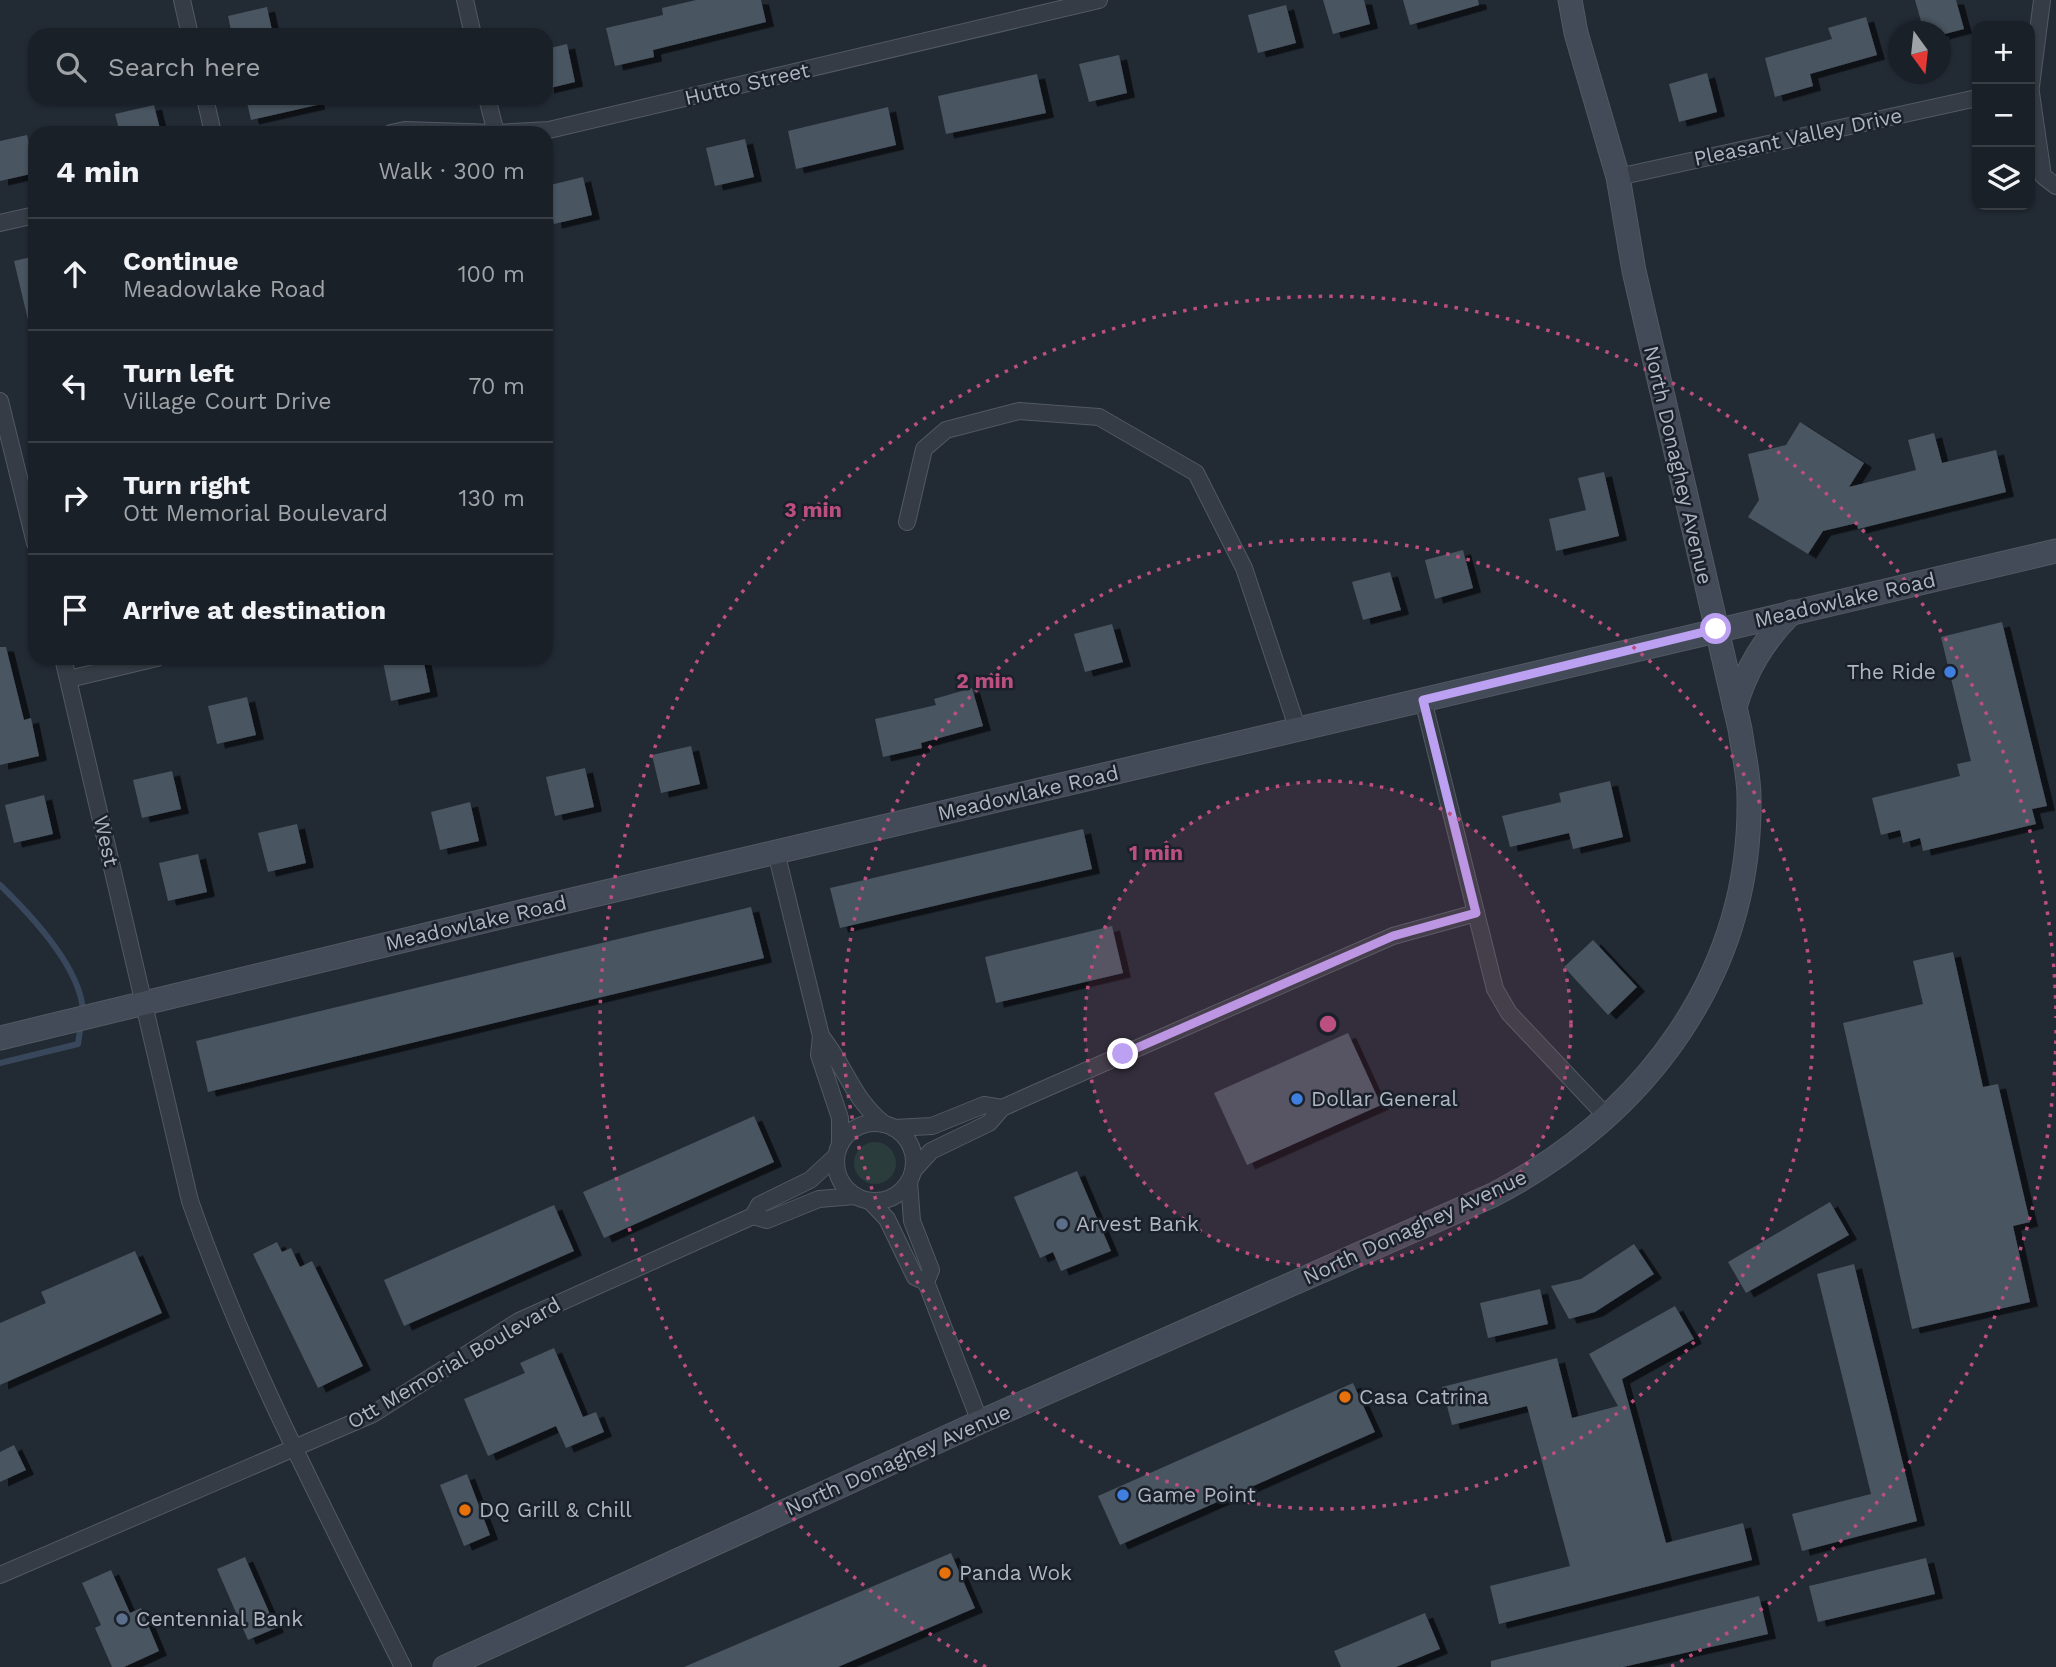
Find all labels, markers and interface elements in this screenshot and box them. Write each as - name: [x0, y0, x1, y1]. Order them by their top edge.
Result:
- north arrow: [1888, 21, 1951, 84]
- map controls: [1972, 21, 2035, 210]
- button: +: [1972, 21, 2035, 84]
- search box: [28, 28, 553, 105]
- icon: search: [52, 48, 90, 86]
- text: Search here: [108, 52, 260, 82]
- street label: Hutto Street: [682, 57, 812, 110]
- button: −: [1972, 84, 2035, 147]
- street label: Pleasant Valley Drive: [1691, 102, 1905, 171]
- button: layers: [1972, 147, 2035, 210]
- text: 4 min: [56, 154, 140, 189]
- text: Walk · 300 m: [379, 158, 525, 185]
- text: Continue: [123, 246, 239, 276]
- icon: ahead: [56, 255, 94, 293]
- text: 100 m: [458, 261, 525, 288]
- text: Meadowlake Road: [123, 276, 326, 303]
- street label: North Donaghey Avenue: [1639, 343, 1718, 587]
- text: Turn left: [123, 358, 234, 388]
- icon: left: [56, 367, 94, 405]
- text: 70 m: [468, 373, 525, 400]
- text: Village Court Drive: [123, 388, 332, 415]
- text: Turn right: [123, 470, 250, 500]
- icon: right: [56, 479, 94, 517]
- text: 130 m: [459, 485, 525, 512]
- text: 3 min: [784, 497, 842, 522]
- text: Ott Memorial Boulevard: [123, 500, 388, 527]
- street label: Meadowlake Road: [1752, 567, 1938, 633]
- icon: arrive: [56, 591, 94, 629]
- text: Arrive at destination: [123, 595, 386, 625]
- route start: [1700, 613, 1731, 644]
- place label: The Ride: [1847, 659, 1936, 684]
- marker: The Ride: [1942, 664, 1958, 680]
- text: 2 min: [956, 668, 1014, 693]
- street label: Meadowlake Road: [935, 760, 1121, 826]
- street label: West: [89, 813, 124, 869]
- text: 1 min: [1129, 840, 1183, 865]
- street label: Meadowlake Road: [383, 890, 569, 956]
- centre of rings: [1316, 1012, 1340, 1036]
- route end: [1107, 1038, 1138, 1069]
- place label: Dollar General: [1311, 1086, 1458, 1111]
- marker: Dollar General: [1289, 1091, 1305, 1107]
- street label: North Donaghey Avenue: [1299, 1164, 1531, 1289]
- place label: Arvest Bank: [1076, 1211, 1199, 1236]
- marker: Arvest Bank: [1054, 1216, 1070, 1232]
- street label: Ott Memorial Boulevard: [343, 1291, 565, 1434]
- place label: Casa Catrina: [1359, 1384, 1489, 1409]
- marker: Casa Catrina: [1337, 1389, 1353, 1405]
- street label: North Donaghey Avenue: [781, 1398, 1014, 1521]
- place label: Game Point: [1137, 1482, 1256, 1507]
- marker: Game Point: [1115, 1487, 1131, 1503]
- place label: DQ Grill & Chill: [479, 1497, 632, 1522]
- marker: DQ Grill & Chill: [457, 1502, 473, 1518]
- place label: Panda Wok: [959, 1560, 1072, 1585]
- marker: Panda Wok: [937, 1565, 953, 1581]
- place label: Centennial Bank: [136, 1606, 303, 1631]
- marker: Centennial Bank: [114, 1611, 130, 1627]

